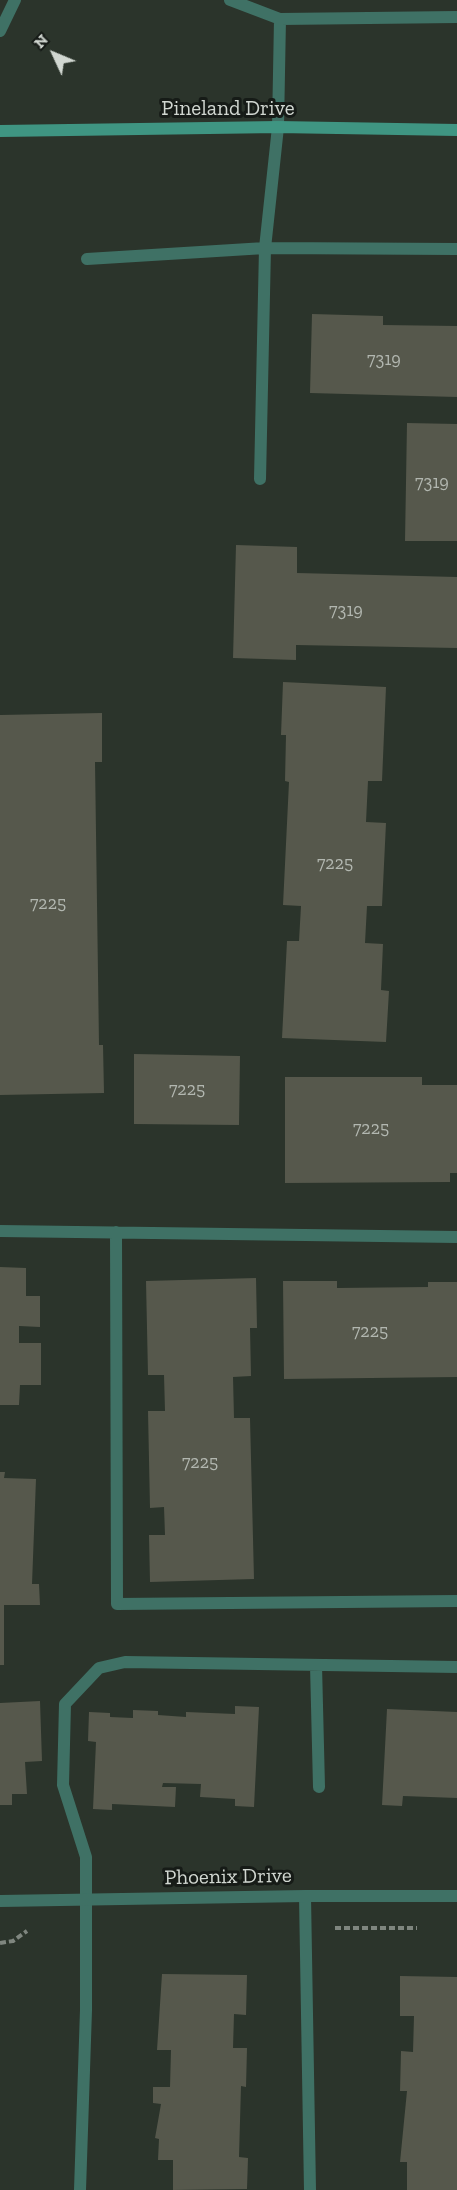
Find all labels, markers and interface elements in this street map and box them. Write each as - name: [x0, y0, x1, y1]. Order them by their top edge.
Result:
- north arrow: [24, 24, 84, 84]
- text: N: [30, 30, 52, 52]
- street label: Pineland Drive: [161, 96, 295, 122]
- house number: 7319: [367, 349, 401, 371]
- house number: 7319: [415, 472, 449, 494]
- house number: 7319: [329, 600, 363, 622]
- house number: 7225: [317, 853, 353, 875]
- house number: 7225: [30, 893, 66, 915]
- house number: 7225: [169, 1079, 205, 1101]
- house number: 7225: [353, 1118, 389, 1140]
- house number: 7225: [352, 1321, 388, 1343]
- house number: 7225: [182, 1452, 218, 1474]
- street label: Phoenix Drive: [164, 1863, 292, 1891]

